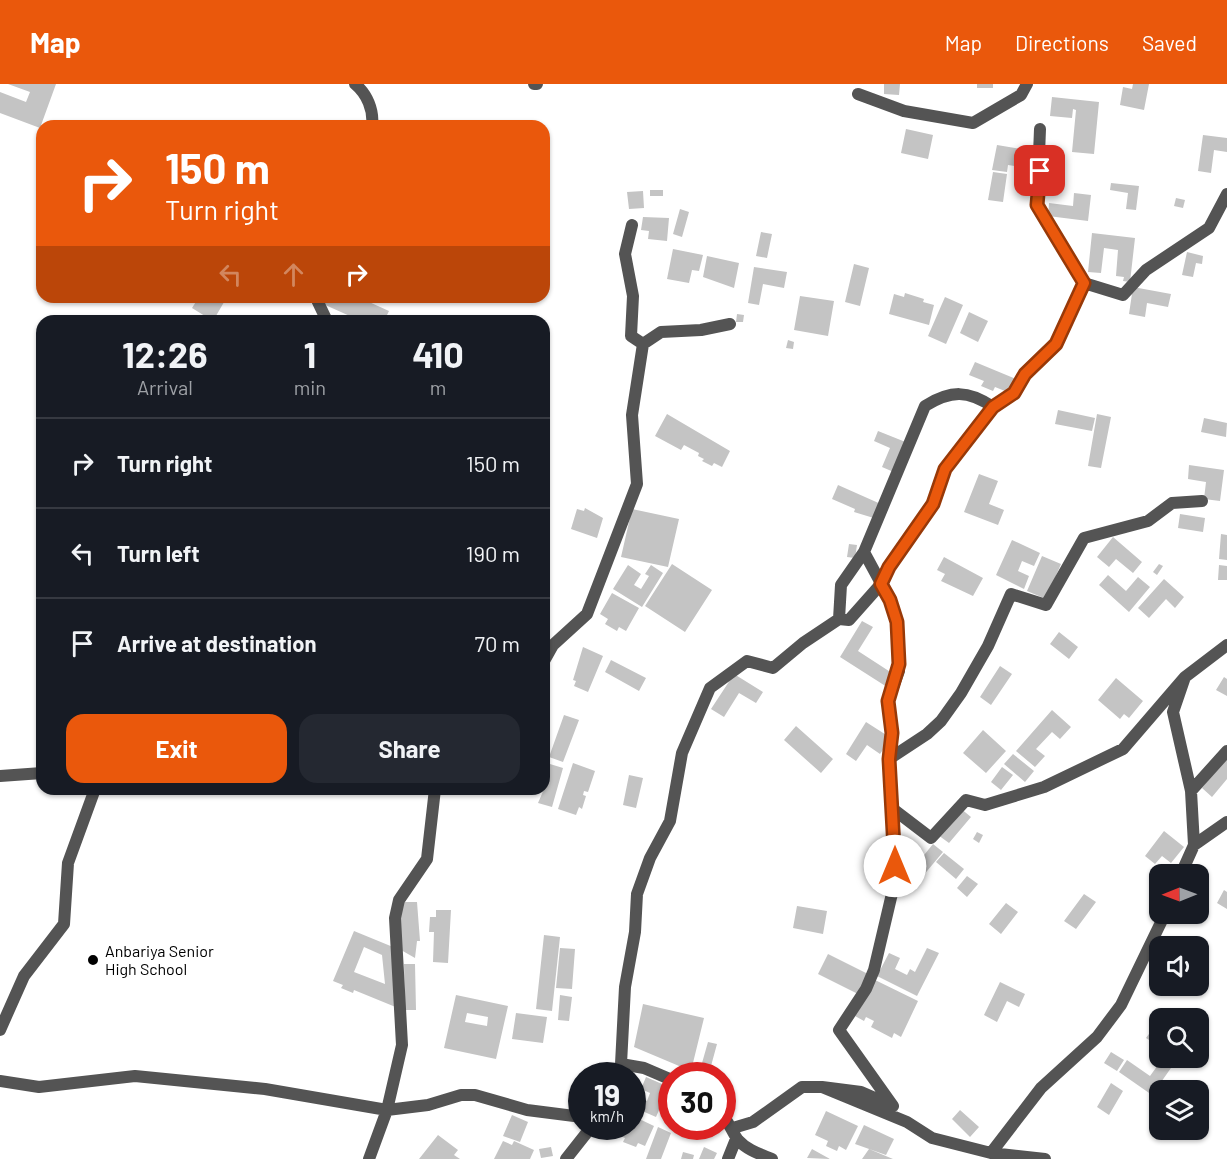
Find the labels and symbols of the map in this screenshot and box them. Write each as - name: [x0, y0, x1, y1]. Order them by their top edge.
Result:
- pin: [1014, 145, 1065, 196]
- position arrow: [863, 834, 927, 898]
- north arrow: [1149, 864, 1209, 924]
- place label: Anbariya Senior High School: [105, 941, 214, 978]
- marker: Anbariya Senior High School: [86, 953, 100, 967]
- speed limit sign: 30: [658, 1062, 736, 1140]

